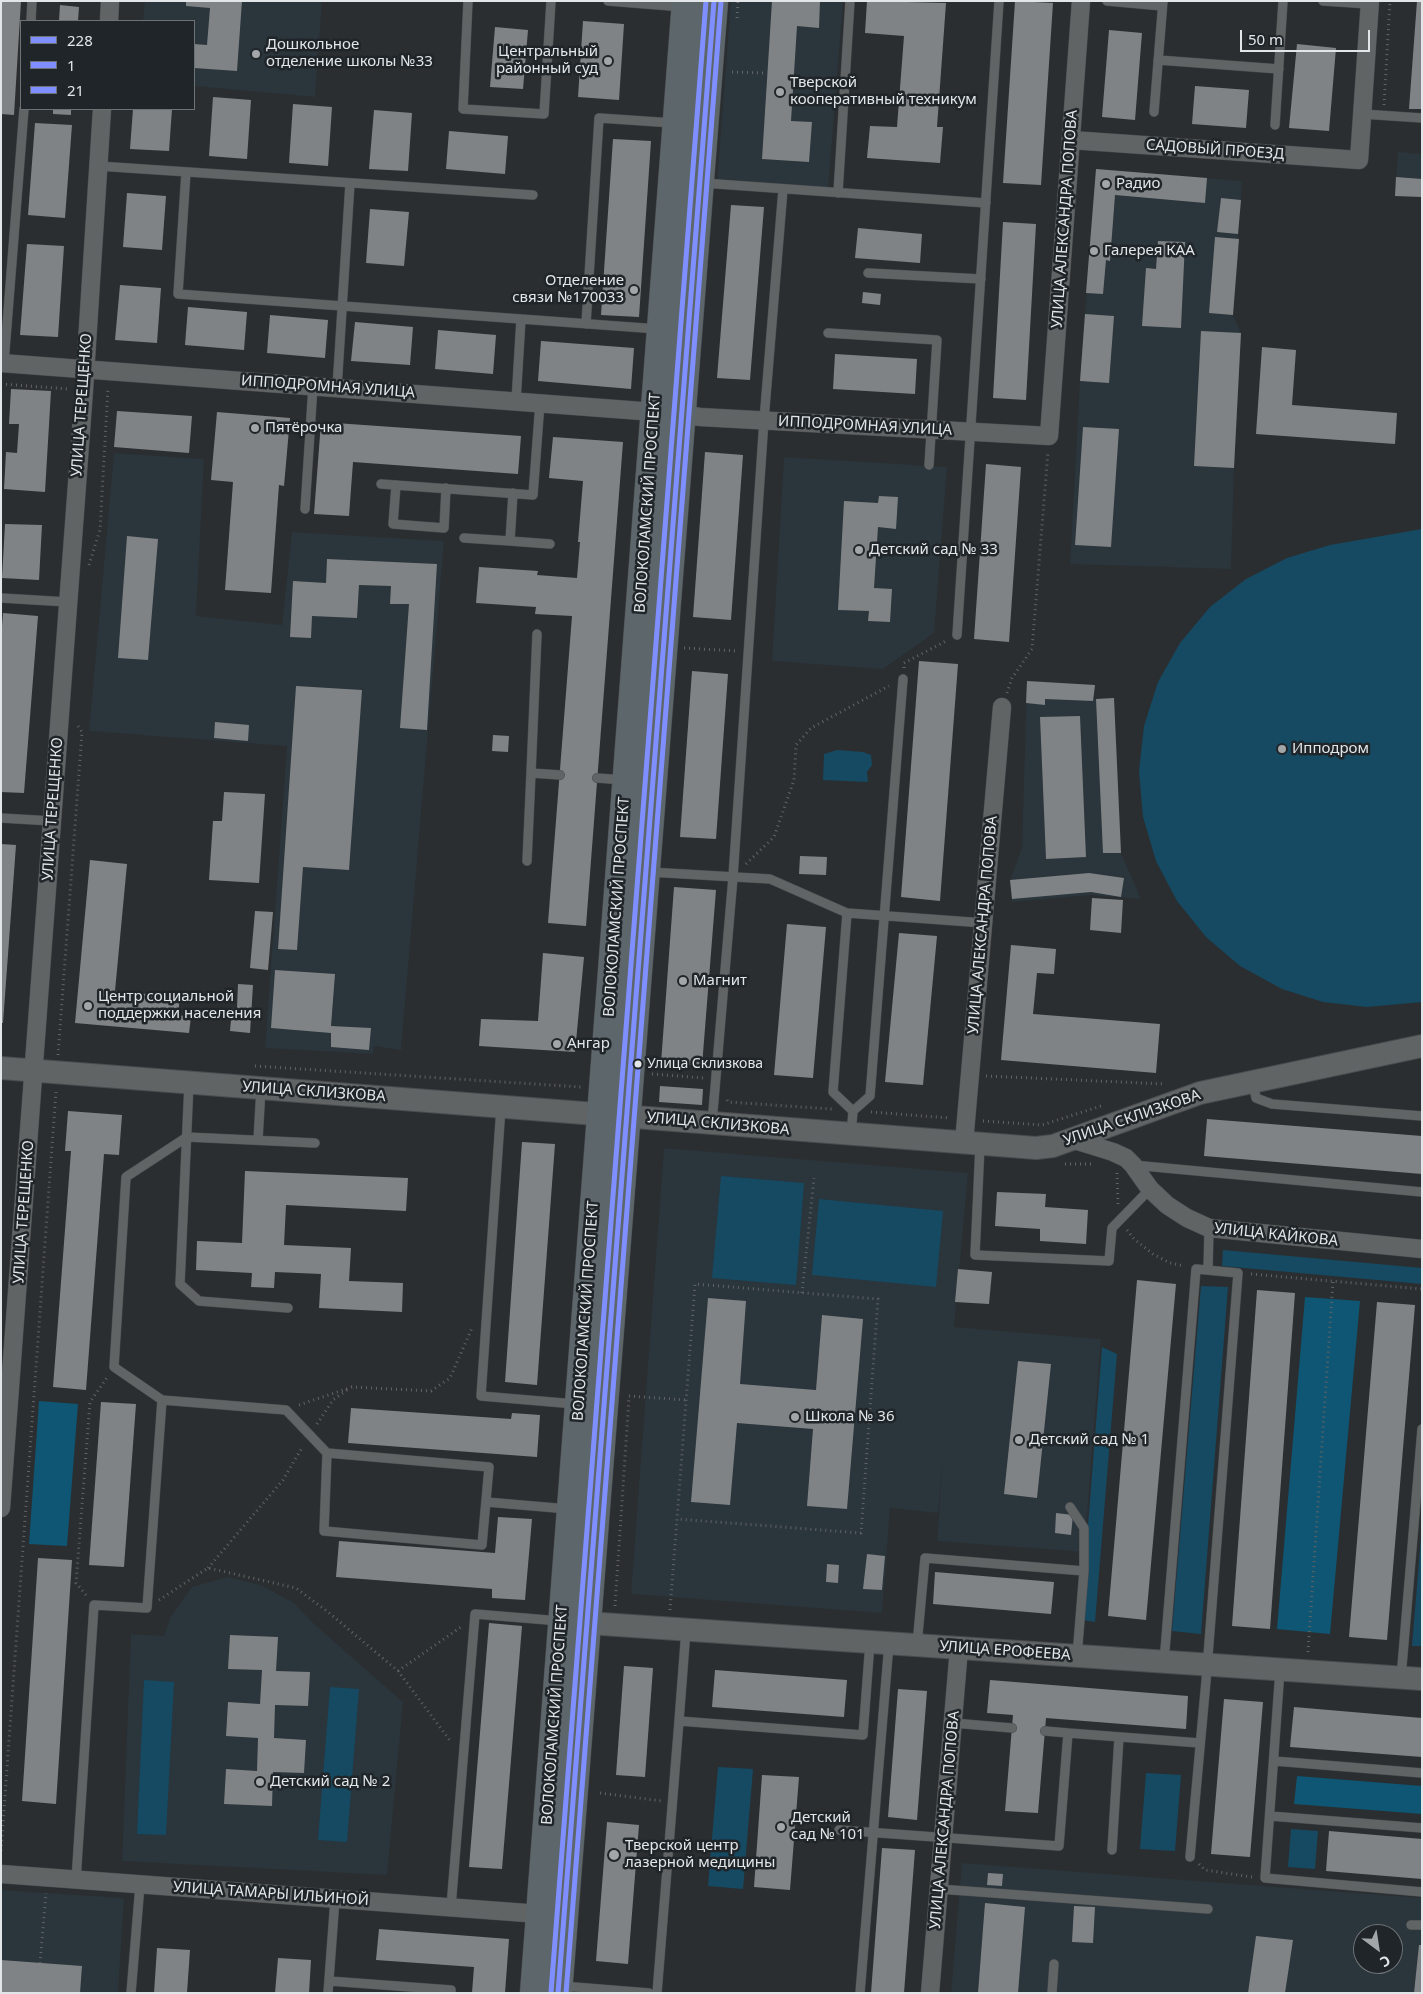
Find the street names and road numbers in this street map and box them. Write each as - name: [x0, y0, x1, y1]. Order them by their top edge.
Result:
- street label: УЛИЦА АЛЕКСАНДРА ПОПОВА: [1048, 109, 1082, 329]
- street label: САДОВЫЙ ПРОЕЗД: [1145, 136, 1285, 164]
- street label: УЛИЦА ТЕРЕЩЕНКО: [68, 333, 96, 477]
- street label: ИППОДРОМНАЯ УЛИЦА: [240, 372, 416, 402]
- street label: ВОЛОКОЛАМСКИЙ ПРОСПЕКТ: [631, 392, 665, 614]
- street label: ИППОДРОМНАЯ УЛИЦА: [778, 412, 952, 440]
- street label: УЛИЦА ТЕРЕЩЕНКО: [39, 737, 67, 881]
- street label: ВОЛОКОЛАМСКИЙ ПРОСПЕКТ: [600, 796, 634, 1018]
- street label: УЛИЦА АЛЕКСАНДРА ПОПОВА: [964, 815, 1002, 1035]
- street label: УЛИЦА СКЛИЗКОВА: [242, 1078, 386, 1106]
- street label: УЛИЦА СКЛИЗКОВА: [1061, 1086, 1203, 1150]
- street label: УЛИЦА СКЛИЗКОВА: [646, 1109, 790, 1139]
- street label: УЛИЦА ТЕРЕЩЕНКО: [10, 1140, 38, 1284]
- street label: ВОЛОКОЛАМСКИЙ ПРОСПЕКТ: [569, 1200, 603, 1422]
- street label: УЛИЦА КАЙКОВА: [1213, 1220, 1339, 1250]
- street label: ВОЛОКОЛАМСКИЙ ПРОСПЕКТ: [538, 1604, 572, 1826]
- street label: УЛИЦА ЕРОФЕЕВА: [939, 1637, 1071, 1665]
- street label: УЛИЦА АЛЕКСАНДРА ПОПОВА: [926, 1710, 964, 1930]
- street label: УЛИЦА ТАМАРЫ ИЛЬИНОЙ: [173, 1878, 369, 1910]

